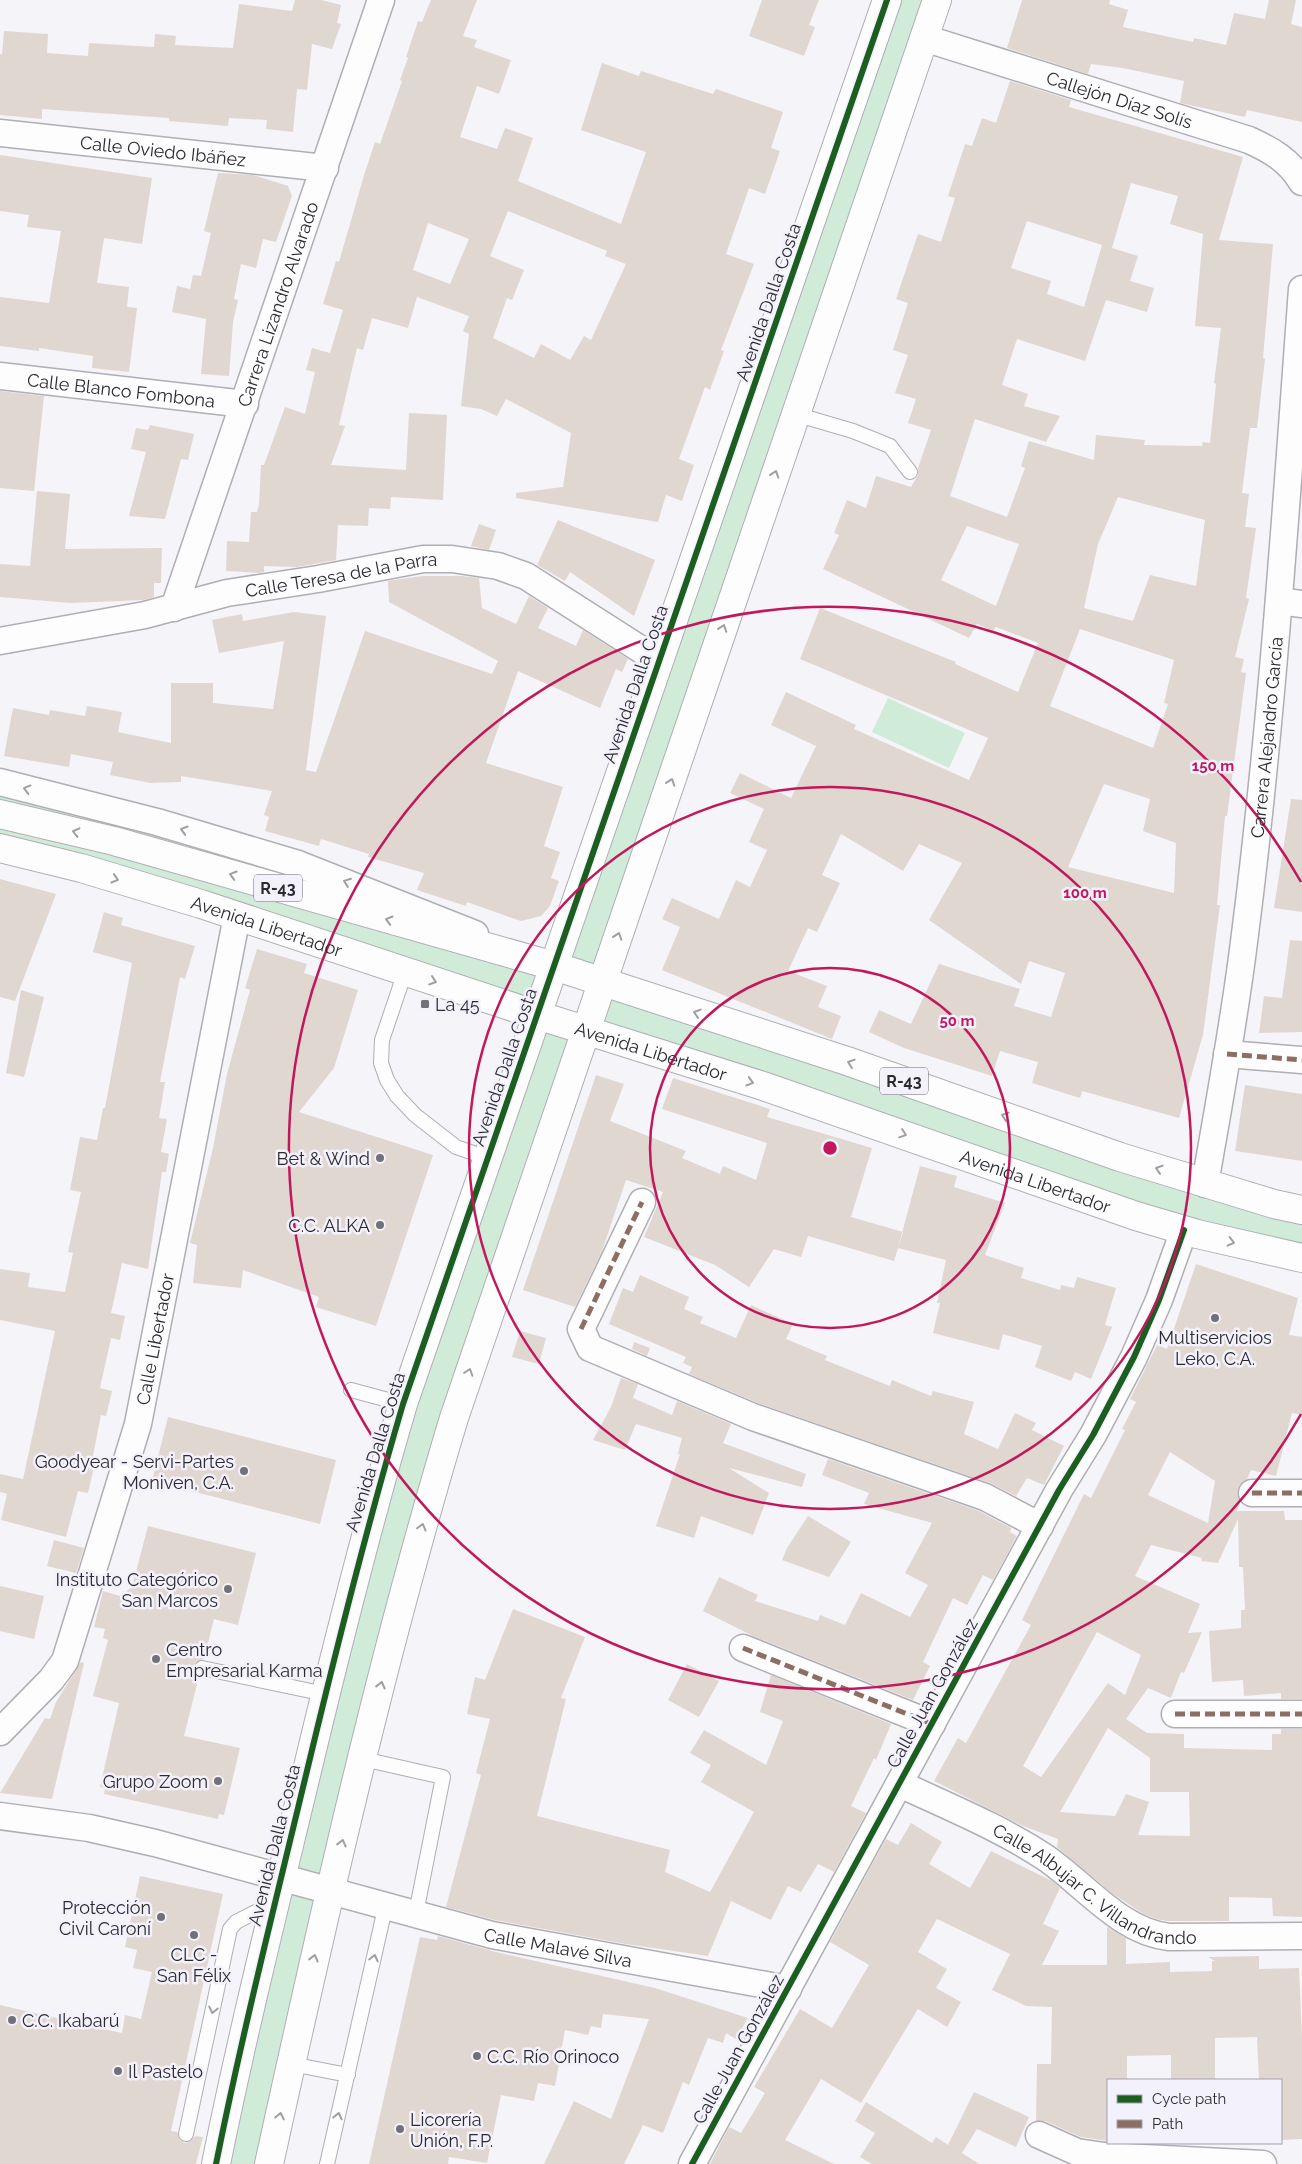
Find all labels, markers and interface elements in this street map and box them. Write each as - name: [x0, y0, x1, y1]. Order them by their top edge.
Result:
- street label: Callejón Díaz Solís: [1044, 67, 1195, 132]
- street label: Calle Oviedo Ibáñez: [79, 131, 247, 170]
- street label: Carrera Lizandro Alvarado: [233, 199, 322, 409]
- street label: Avenida Dalla Costa: [731, 220, 805, 384]
- street label: Calle Blanco Fombona: [26, 369, 216, 411]
- one-way arrow: [769, 470, 779, 479]
- street label: Calle Teresa de la Parra: [244, 549, 437, 601]
- street label: Avenida Dalla Costa: [598, 602, 672, 766]
- one-way arrow: [717, 624, 727, 633]
- street label: Carrera Alejandro García: [1246, 636, 1286, 839]
- text: 150 m: [1192, 757, 1234, 775]
- one-way arrow: [665, 778, 675, 786]
- one-way arrow: [23, 784, 32, 795]
- one-way arrow: [181, 825, 189, 835]
- one-way arrow: [72, 827, 81, 838]
- one-way arrow: [229, 870, 238, 880]
- one-way arrow: [110, 873, 118, 883]
- road number: R-43: [254, 874, 302, 901]
- one-way arrow: [343, 878, 352, 888]
- text: 100 m: [1063, 884, 1107, 902]
- street label: Avenida Libertador: [189, 891, 346, 961]
- one-way arrow: [386, 915, 394, 925]
- one-way arrow: [613, 932, 623, 940]
- one-way arrow: [428, 975, 436, 985]
- street label: Avenida Dalla Costa: [467, 985, 541, 1149]
- place label: La 45: [435, 994, 480, 1015]
- marker: La 45: [419, 998, 431, 1010]
- one-way arrow: [693, 1008, 702, 1018]
- text: 50 m: [939, 1012, 975, 1030]
- street label: Avenida Libertador: [572, 1017, 730, 1085]
- one-way arrow: [848, 1059, 856, 1069]
- road number: R-43: [880, 1068, 928, 1094]
- one-way arrow: [745, 1076, 753, 1086]
- one-way arrow: [1001, 1112, 1010, 1122]
- one-way arrow: [899, 1129, 907, 1139]
- centre of rings: [821, 1139, 839, 1157]
- street label: Avenida Libertador: [957, 1145, 1114, 1217]
- place label: Bet & Wind: [276, 1148, 370, 1169]
- marker: Bet & Wind: [374, 1152, 386, 1164]
- one-way arrow: [1155, 1165, 1163, 1175]
- place label: C.C. ALKA: [288, 1215, 370, 1236]
- marker: C.C. ALKA: [374, 1219, 386, 1231]
- one-way arrow: [1226, 1236, 1235, 1247]
- street label: Calle Libertador: [131, 1271, 178, 1407]
- marker: Multiservicios Leko, C.A.: [1209, 1312, 1221, 1324]
- place label: Multiservicios Leko, C.A.: [1158, 1327, 1272, 1369]
- one-way arrow: [463, 1368, 473, 1377]
- street label: Avenida Dalla Costa: [341, 1370, 409, 1534]
- place label: Goodyear - Servi-Partes Moniven, C.A.: [35, 1451, 234, 1493]
- marker: Goodyear - Servi-Partes Moniven, C.A.: [238, 1465, 250, 1477]
- one-way arrow: [416, 1524, 426, 1532]
- place label: Instituto Categórico San Marcos: [55, 1569, 218, 1611]
- marker: Instituto Categórico San Marcos: [222, 1583, 234, 1595]
- street label: Calle Juan González: [882, 1614, 982, 1771]
- place label: Centro Empresarial Karma: [166, 1639, 323, 1681]
- marker: Centro Empresarial Karma: [150, 1653, 162, 1665]
- one-way arrow: [375, 1680, 386, 1689]
- street label: Avenida Dalla Costa: [244, 1762, 304, 1928]
- place label: Grupo Zoom: [103, 1771, 208, 1792]
- marker: Grupo Zoom: [212, 1775, 224, 1787]
- street label: Calle Albujar C. Villandrando: [990, 1819, 1197, 1948]
- one-way arrow: [336, 1838, 347, 1847]
- place label: Protección Civil Caroní: [59, 1897, 151, 1939]
- marker: Protección Civil Caroní: [155, 1911, 167, 1923]
- street label: Calle Malavé Silva: [482, 1923, 634, 1971]
- marker: CLC - San Félix: [188, 1929, 200, 1941]
- place label: CLC - San Félix: [157, 1944, 231, 1986]
- one-way arrow: [308, 1953, 319, 1962]
- one-way arrow: [368, 1953, 379, 1962]
- street label: Calle Juan González: [688, 1970, 788, 2127]
- one-way arrow: [208, 2006, 218, 2015]
- place label: C.C. Ikabarú: [22, 2010, 120, 2031]
- marker: C.C. Ikabarú: [6, 2014, 18, 2026]
- place label: C.C. Río Orinoco: [487, 2046, 619, 2067]
- marker: C.C. Río Orinoco: [471, 2050, 483, 2062]
- place label: Il Pastelo: [128, 2061, 203, 2082]
- marker: Il Pastelo: [112, 2065, 124, 2077]
- legend: [1107, 2079, 1282, 2144]
- text: Cycle path: [1152, 2090, 1226, 2108]
- place label: Licorería Unión, F.P.: [410, 2109, 493, 2151]
- one-way arrow: [274, 2112, 284, 2121]
- one-way arrow: [332, 2112, 343, 2121]
- text: Path: [1152, 2115, 1183, 2133]
- marker: Licorería Unión, F.P.: [394, 2123, 406, 2135]

